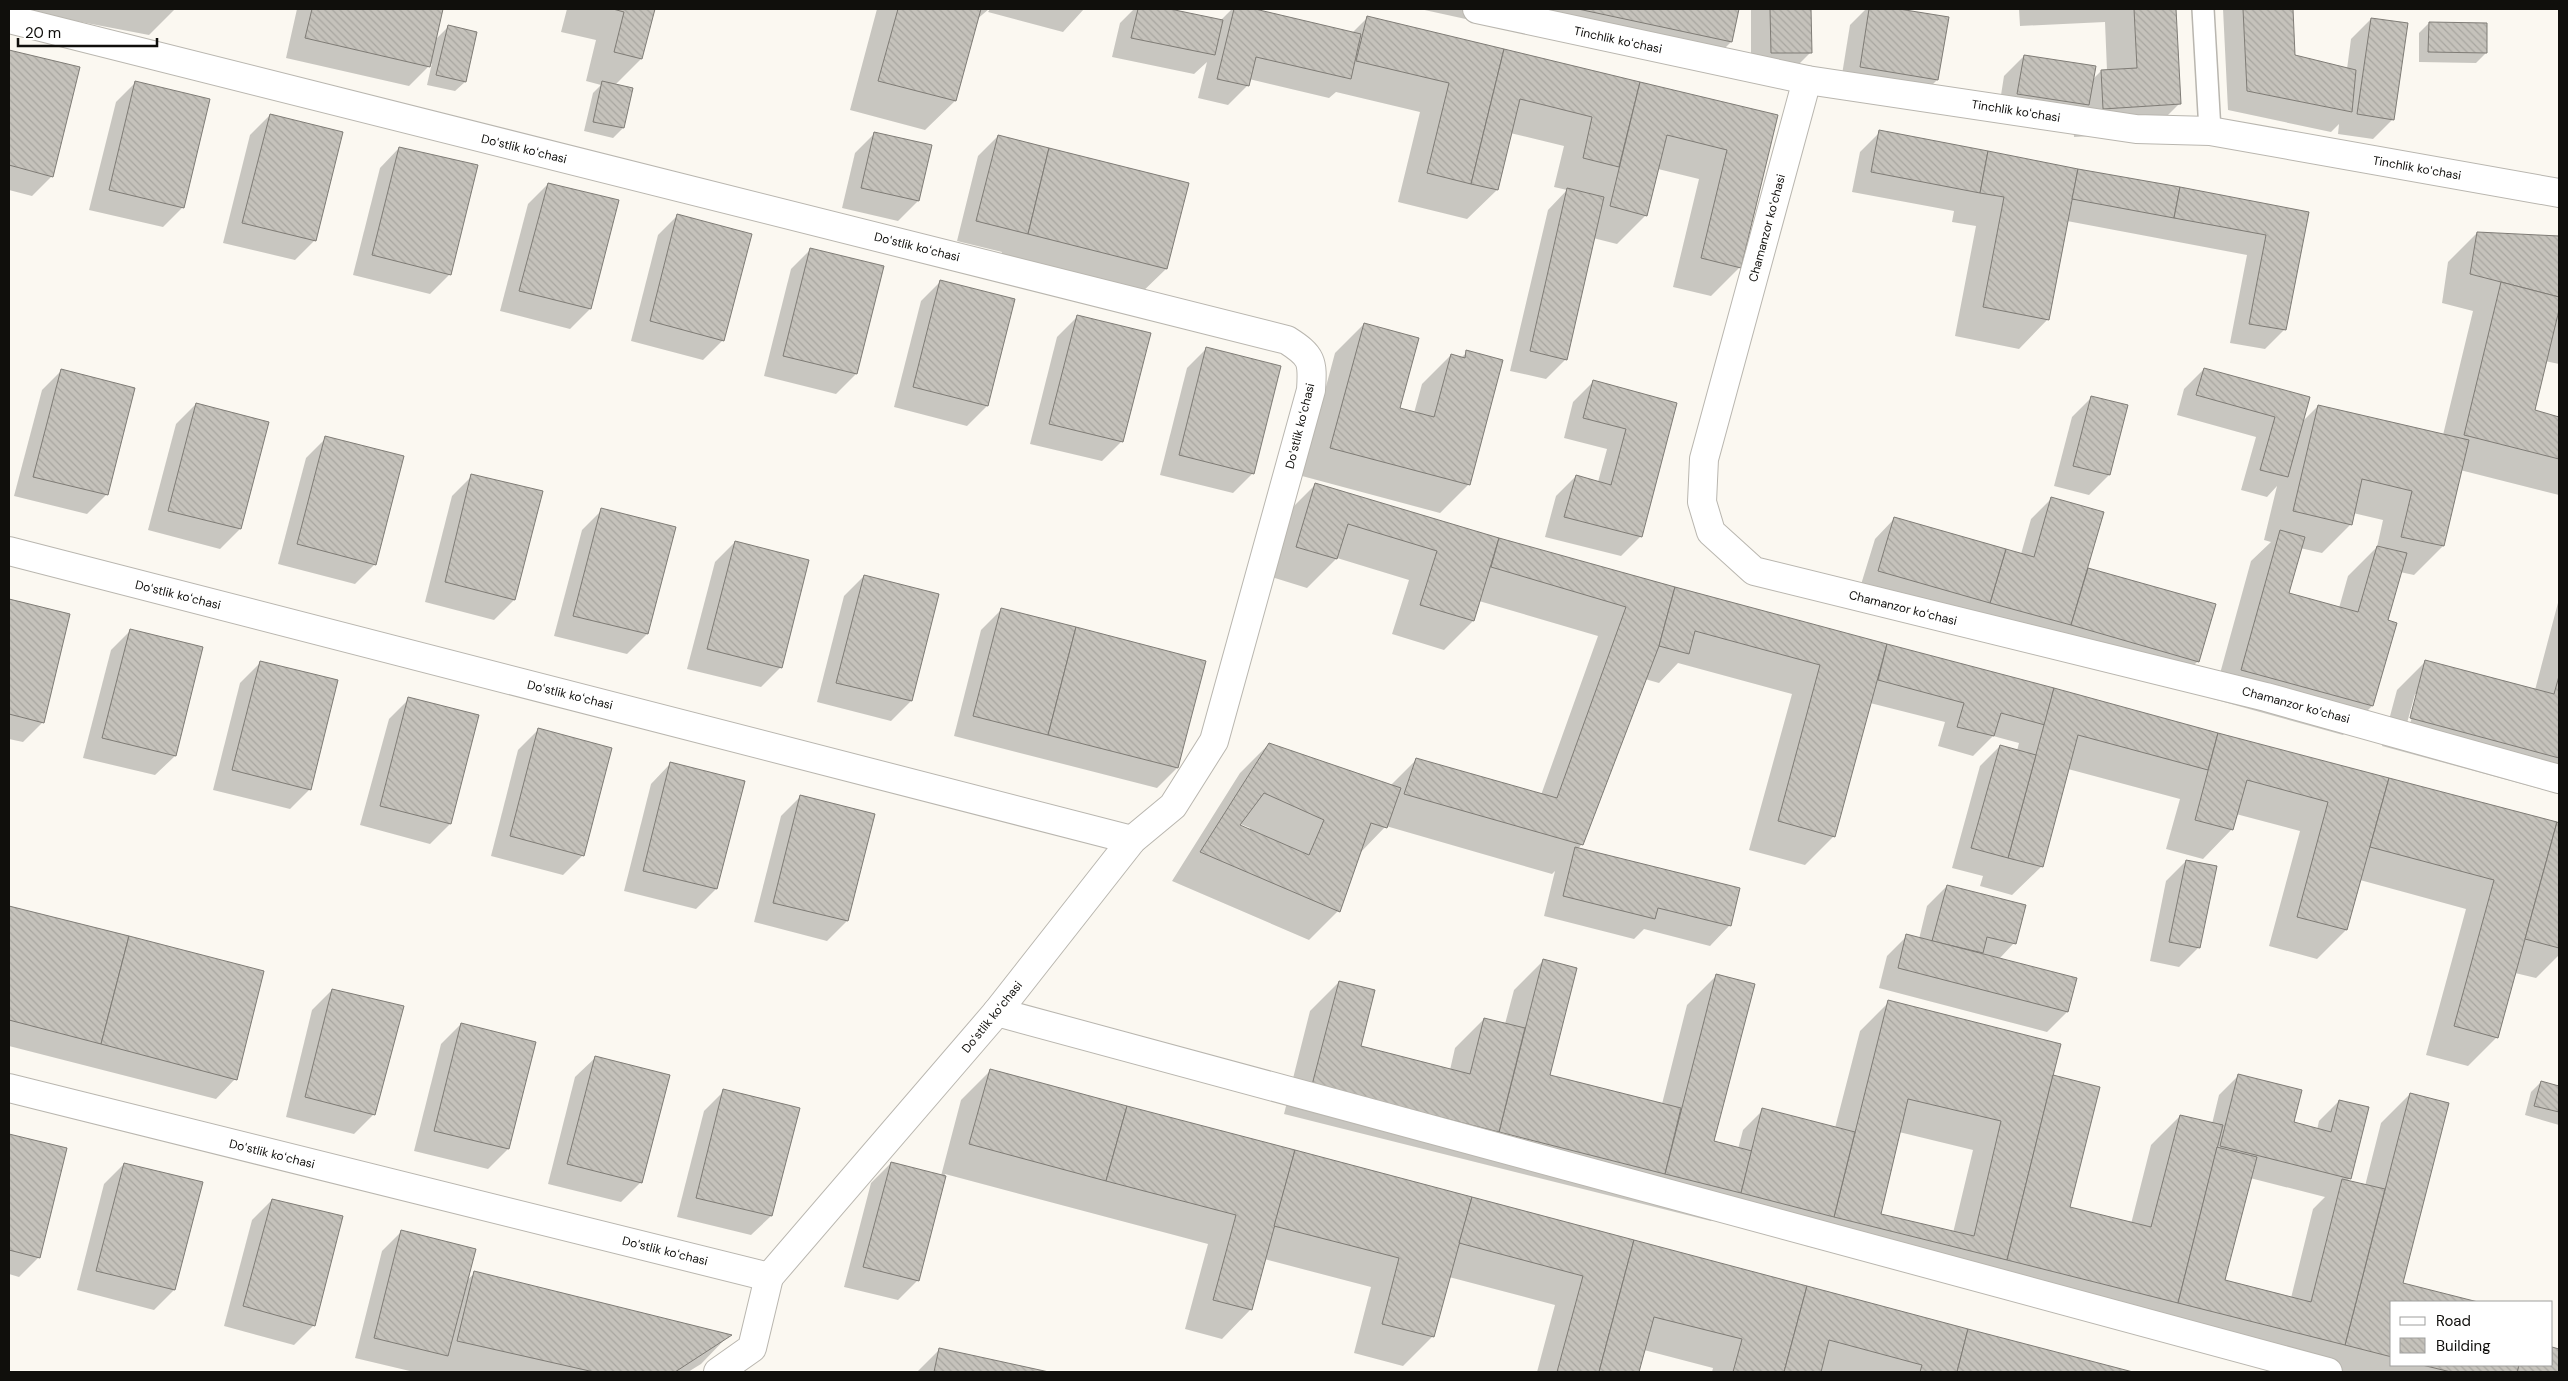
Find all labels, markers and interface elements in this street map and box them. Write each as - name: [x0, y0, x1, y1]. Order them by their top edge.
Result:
- scale bar: [18, 15, 156, 47]
- text: 20 m: [25, 23, 61, 43]
- street label: Tinchlik koʻchasi: [1572, 23, 1664, 57]
- street label: Tinchlik koʻchasi: [1970, 96, 2062, 126]
- street label: Doʻstlik koʻchasi: [479, 131, 569, 167]
- street label: Tinchlik koʻchasi: [2371, 152, 2463, 184]
- street label: Chamanzor koʻchasi: [1745, 172, 1789, 284]
- street label: Doʻstlik koʻchasi: [872, 229, 962, 265]
- street label: Doʻstlik koʻchasi: [1282, 381, 1318, 471]
- street label: Doʻstlik koʻchasi: [133, 577, 223, 613]
- street label: Chamanzor koʻchasi: [1847, 587, 1959, 629]
- street label: Doʻstlik koʻchasi: [525, 677, 615, 713]
- street label: Chamanzor koʻchasi: [2240, 683, 2352, 727]
- street label: Doʻstlik koʻchasi: [958, 978, 1026, 1056]
- street label: Doʻstlik koʻchasi: [227, 1136, 317, 1172]
- street label: Doʻstlik koʻchasi: [620, 1233, 710, 1269]
- legend: [2390, 1301, 2553, 1366]
- text: Road: [2436, 1311, 2471, 1331]
- text: Building: [2436, 1336, 2491, 1356]

